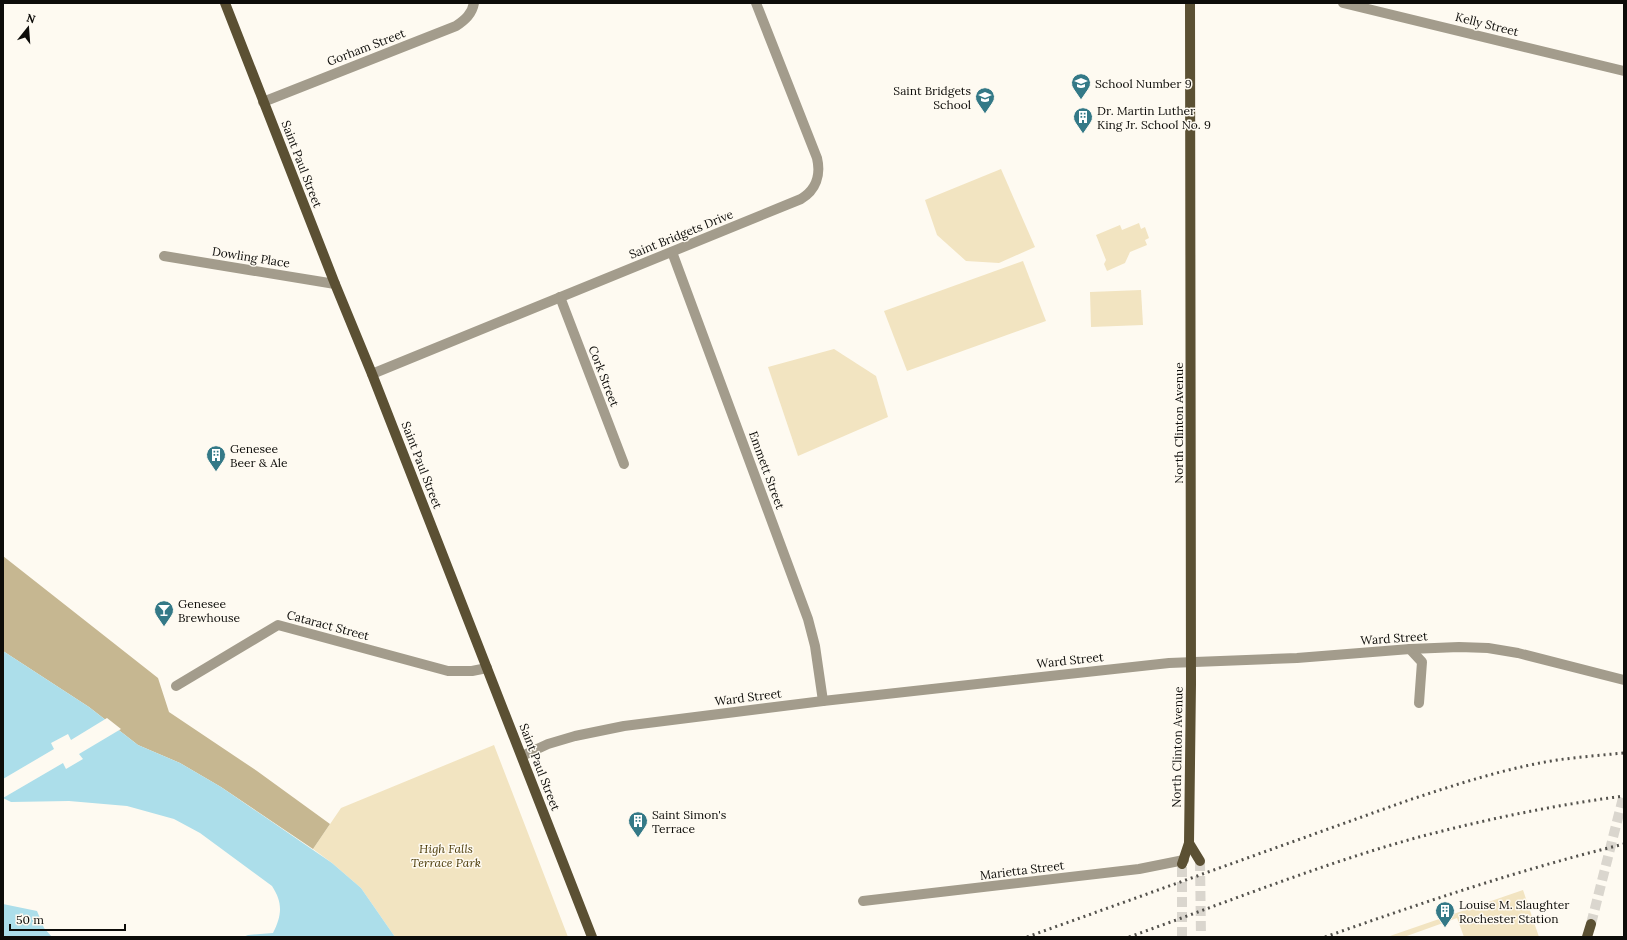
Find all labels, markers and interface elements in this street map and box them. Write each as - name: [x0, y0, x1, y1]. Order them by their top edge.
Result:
- north arrow: [8, 8, 48, 48]
- street label: Kelly Street: [1454, 9, 1520, 39]
- text: N: [25, 10, 38, 27]
- street label: Gorham Street: [325, 25, 408, 69]
- school or university icon: School Number 9: [1070, 72, 1092, 100]
- place label: School Number 9: [1095, 76, 1192, 91]
- place label: Saint Bridgets School: [893, 83, 971, 112]
- school or university icon: Saint Bridgets School: [974, 86, 996, 114]
- place label: Dr. Martin Luther King Jr. School No. 9: [1097, 103, 1211, 132]
- building icon: Dr. Martin Luther King Jr. School No. 9: [1072, 106, 1094, 134]
- street label: Saint Paul Street: [278, 118, 326, 210]
- street label: Saint Bridgets Drive: [627, 206, 736, 262]
- street label: Dowling Place: [211, 243, 291, 271]
- street label: Cork Street: [585, 343, 623, 409]
- street label: North Clinton Avenue: [1171, 362, 1186, 484]
- street label: Saint Paul Street: [398, 419, 446, 511]
- street label: Emmett Street: [746, 429, 788, 511]
- place label: Genesee Beer & Ale: [230, 441, 288, 470]
- building icon: Genesee Beer & Ale: [205, 444, 227, 472]
- place label: Genesee Brewhouse: [178, 596, 240, 625]
- bar icon: Genesee Brewhouse: [153, 599, 175, 627]
- street label: Cataract Street: [285, 607, 371, 643]
- street label: Ward Street: [1360, 628, 1428, 648]
- street label: Ward Street: [1036, 649, 1105, 671]
- street label: Ward Street: [714, 685, 783, 709]
- street label: North Clinton Avenue: [1168, 686, 1186, 808]
- street label: Saint Paul Street: [516, 721, 564, 813]
- place label: Saint Simon's Terrace: [652, 807, 727, 836]
- building icon: Saint Simon's Terrace: [627, 810, 649, 838]
- park label: High Falls Terrace Park: [411, 841, 481, 870]
- street label: Marietta Street: [979, 857, 1065, 883]
- place label: Louise M. Slaughter Rochester Station: [1459, 897, 1570, 926]
- building icon: Louise M. Slaughter Rochester Station: [1434, 900, 1456, 928]
- scale bar: [10, 906, 125, 932]
- text: 50 m: [16, 912, 44, 927]

